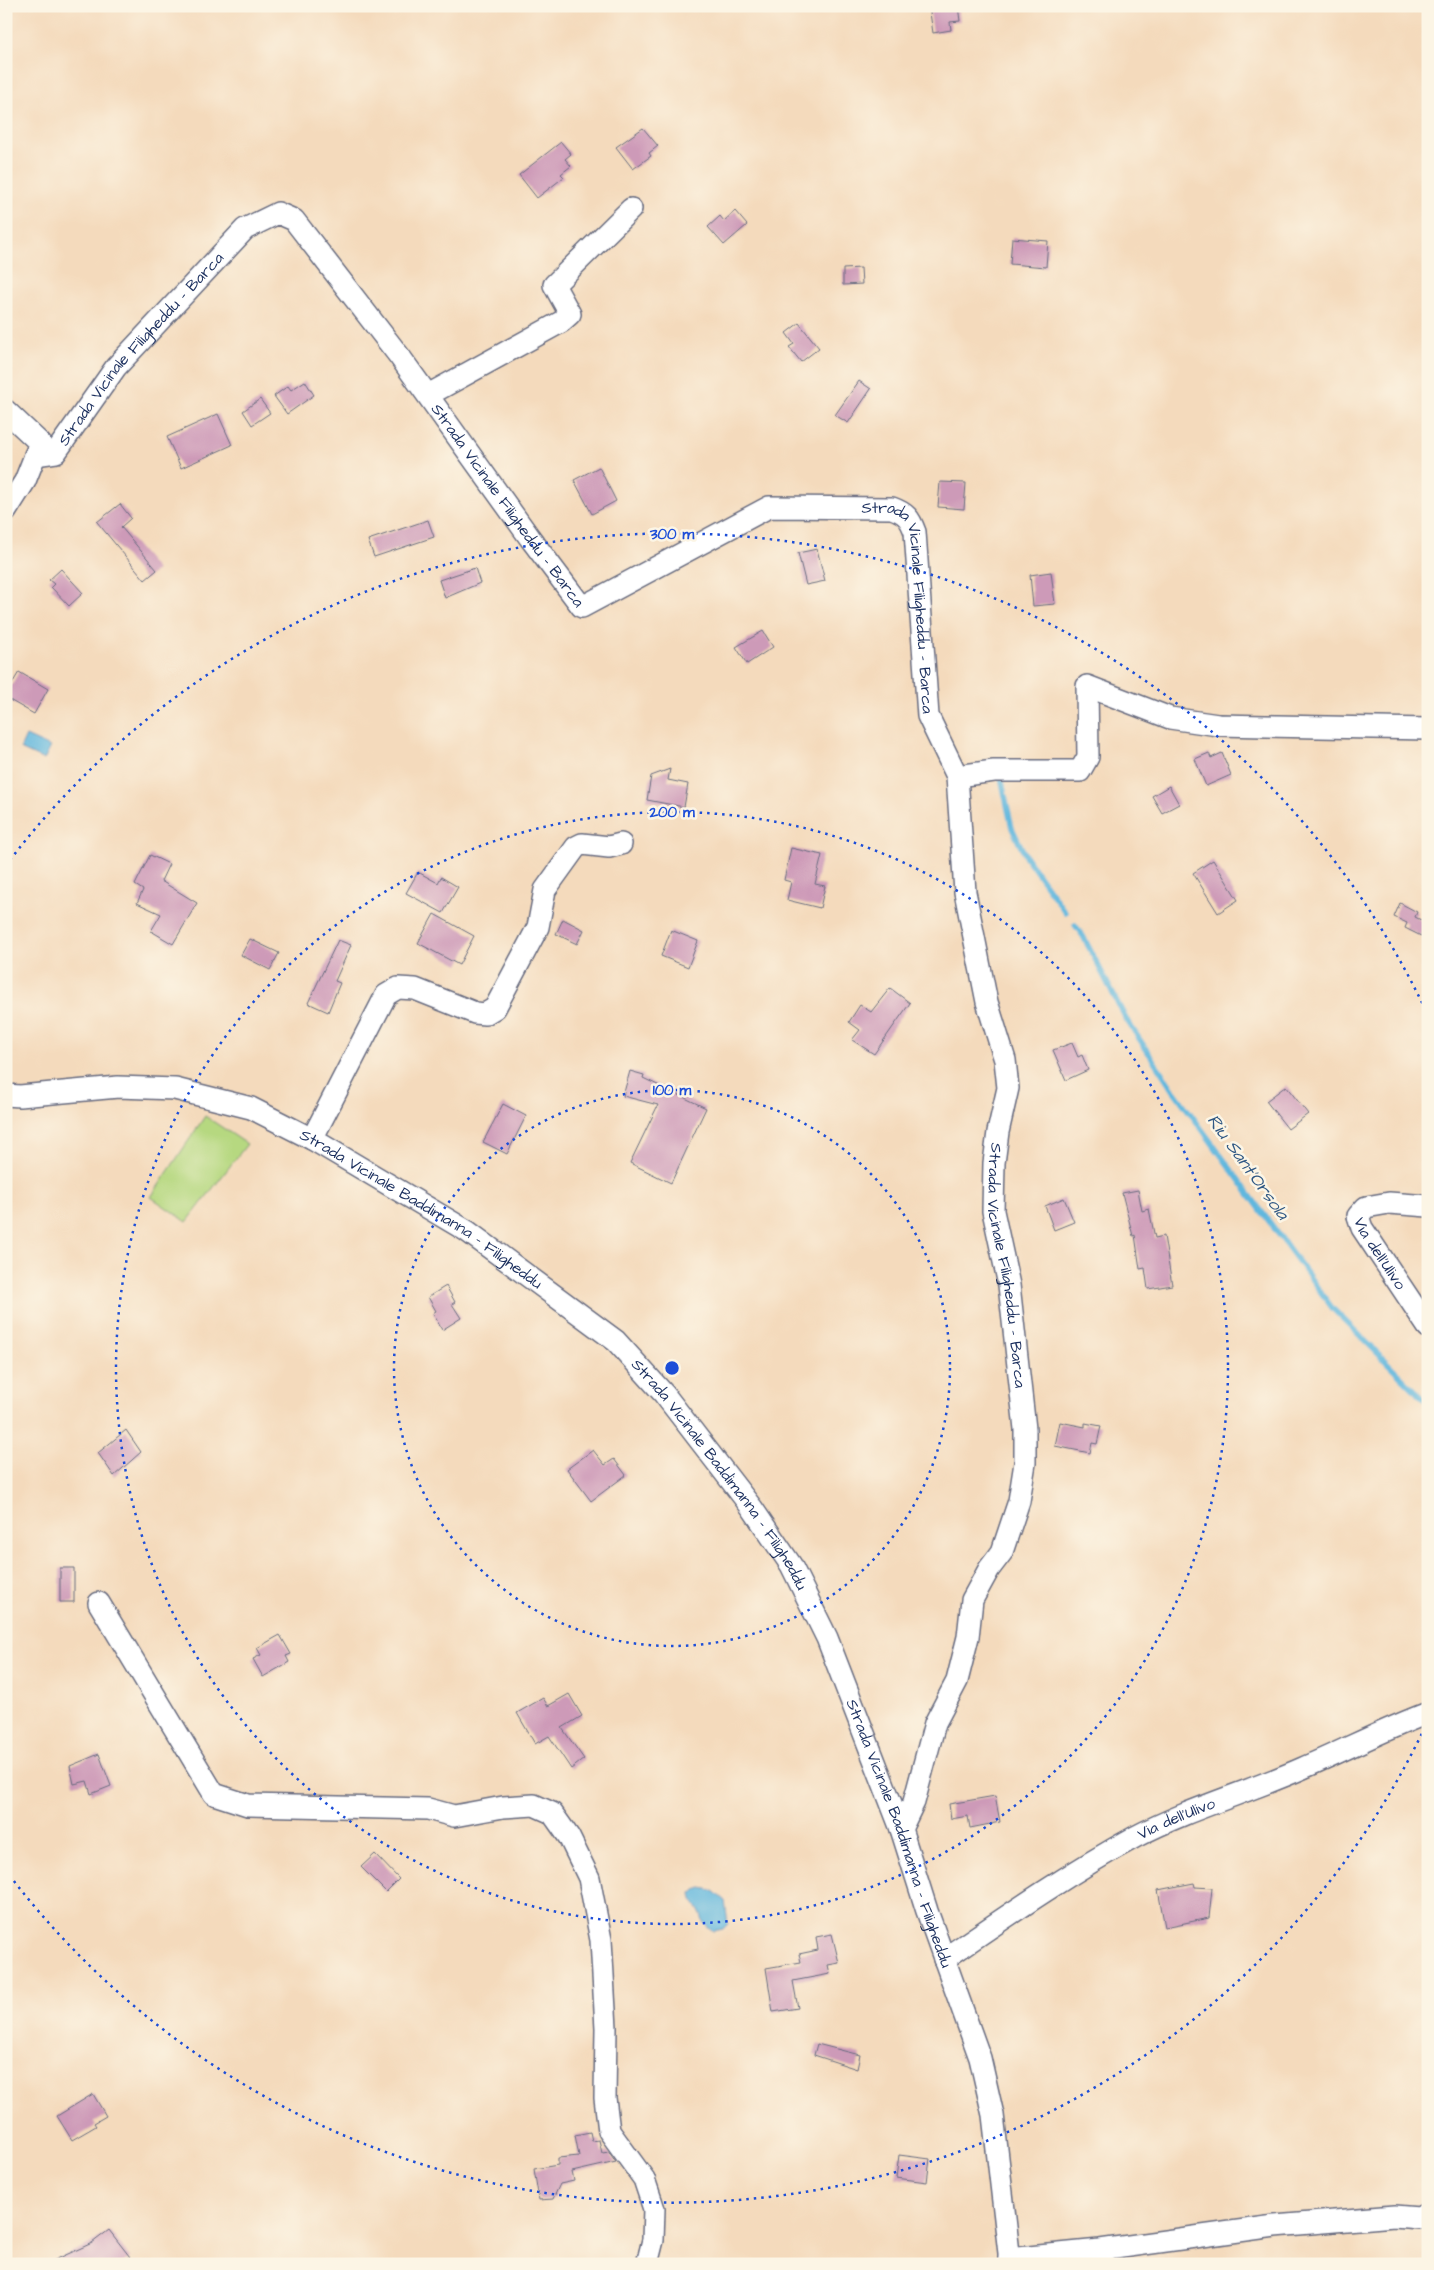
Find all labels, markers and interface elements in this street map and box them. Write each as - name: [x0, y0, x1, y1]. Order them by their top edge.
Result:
- street label: Strada Vicinale Filigheddu - Barca: [53, 247, 229, 450]
- street label: Strada Vicinale Filigheddu - Barca: [426, 399, 590, 612]
- street label: Strada Vicinale Filigheddu - Barca: [861, 497, 939, 714]
- text: 300 m: [649, 524, 694, 545]
- text: 200 m: [648, 802, 695, 823]
- text: 100 m: [653, 1080, 692, 1101]
- water label: Riu Sant'Orsola: [1201, 1109, 1295, 1226]
- street label: Strada Vicinale Baddimanna - Filigheddu: [296, 1124, 547, 1294]
- street label: Strada Vicinale Filigheddu - Barca: [982, 1142, 1031, 1389]
- street label: Via dell'Ulivo: [1348, 1215, 1411, 1294]
- street label: Strada Vicinale Baddimanna - Filigheddu: [626, 1354, 813, 1594]
- centre of rings: [663, 1359, 681, 1377]
- street label: Strada Vicinale Baddimanna - Filigheddu: [841, 1696, 957, 1971]
- street label: Via dell'Ulivo: [1134, 1792, 1218, 1845]

